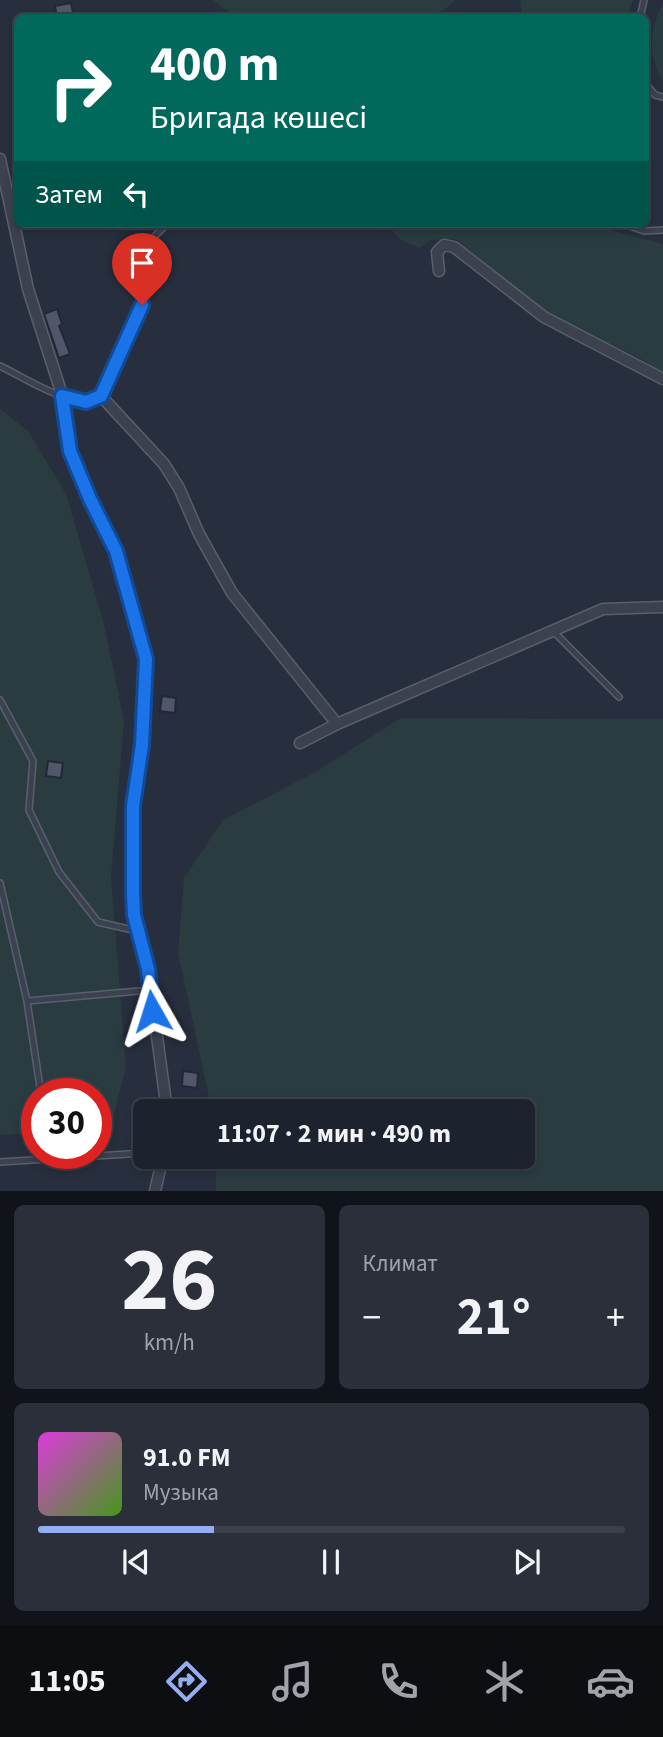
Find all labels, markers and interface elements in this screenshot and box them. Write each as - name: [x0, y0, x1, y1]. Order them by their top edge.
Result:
- text: 400 m: [150, 30, 279, 100]
- icon: right: [35, 42, 126, 133]
- text: Бригада көшесі: [150, 95, 367, 141]
- icon: left: [117, 175, 155, 213]
- text: Затем: [35, 176, 103, 213]
- pin: [112, 233, 172, 305]
- icon: arrive: [123, 244, 161, 282]
- position arrow: [115, 974, 189, 1048]
- speed limit sign: 30: [21, 1078, 112, 1169]
- text: 11:07 · 2 мин · 490 m: [217, 1115, 451, 1152]
- text: 26: [121, 1216, 217, 1345]
- text: Климат: [363, 1247, 438, 1280]
- text: 21°: [457, 1281, 531, 1355]
- text: −: [363, 1291, 381, 1345]
- text: +: [606, 1291, 625, 1345]
- text: km/h: [144, 1326, 195, 1359]
- text: 91.0 FM: [143, 1439, 231, 1476]
- text: Музыка: [143, 1476, 219, 1509]
- icon: previous: [117, 1543, 155, 1581]
- icon: pause: [312, 1543, 350, 1581]
- icon: next: [508, 1543, 546, 1581]
- icon: directions: [162, 1657, 211, 1706]
- icon: music: [268, 1657, 317, 1706]
- icon: phone: [374, 1657, 423, 1706]
- icon: climate: [480, 1657, 529, 1706]
- icon: car: [586, 1657, 635, 1706]
- text: 11:05: [28, 1658, 106, 1704]

